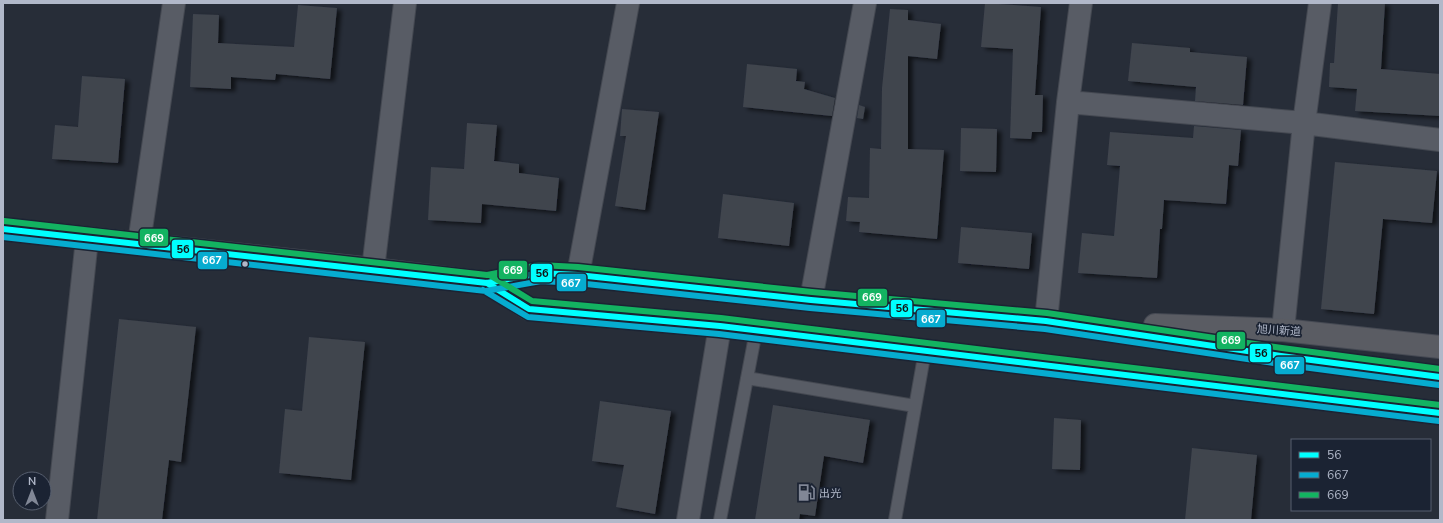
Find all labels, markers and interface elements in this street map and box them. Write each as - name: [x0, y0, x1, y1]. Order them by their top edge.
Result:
- line badge: 669: [139, 228, 169, 247]
- text: 669: [144, 231, 164, 246]
- line badge: 56: [171, 239, 194, 259]
- text: 56: [176, 242, 190, 257]
- line badge: 667: [197, 251, 228, 270]
- text: 667: [202, 253, 222, 268]
- unlabelled marker: [240, 259, 250, 269]
- line badge: 669: [498, 260, 528, 280]
- text: 669: [503, 263, 523, 278]
- line badge: 56: [530, 263, 553, 283]
- text: 56: [535, 266, 549, 281]
- line badge: 667: [556, 273, 587, 292]
- text: 667: [561, 276, 581, 291]
- line badge: 669: [857, 288, 888, 307]
- text: 669: [862, 290, 882, 305]
- line badge: 56: [890, 299, 913, 318]
- text: 56: [895, 301, 909, 316]
- line badge: 667: [916, 309, 946, 328]
- text: 667: [921, 312, 941, 327]
- street label: 旭川新道: [1256, 321, 1301, 340]
- line badge: 669: [1216, 331, 1246, 350]
- text: 669: [1221, 333, 1241, 348]
- line badge: 56: [1249, 343, 1272, 363]
- text: 56: [1254, 346, 1268, 361]
- line badge: 667: [1274, 356, 1305, 375]
- text: 667: [1280, 358, 1300, 373]
- legend: [1291, 439, 1431, 511]
- text: 56: [1327, 447, 1341, 463]
- text: 667: [1327, 467, 1349, 483]
- north arrow: [12, 471, 52, 511]
- text: N: [28, 474, 36, 489]
- fuel station icon: 出光: [796, 483, 816, 503]
- place label: 出光: [819, 486, 841, 501]
- text: 669: [1327, 487, 1349, 503]

